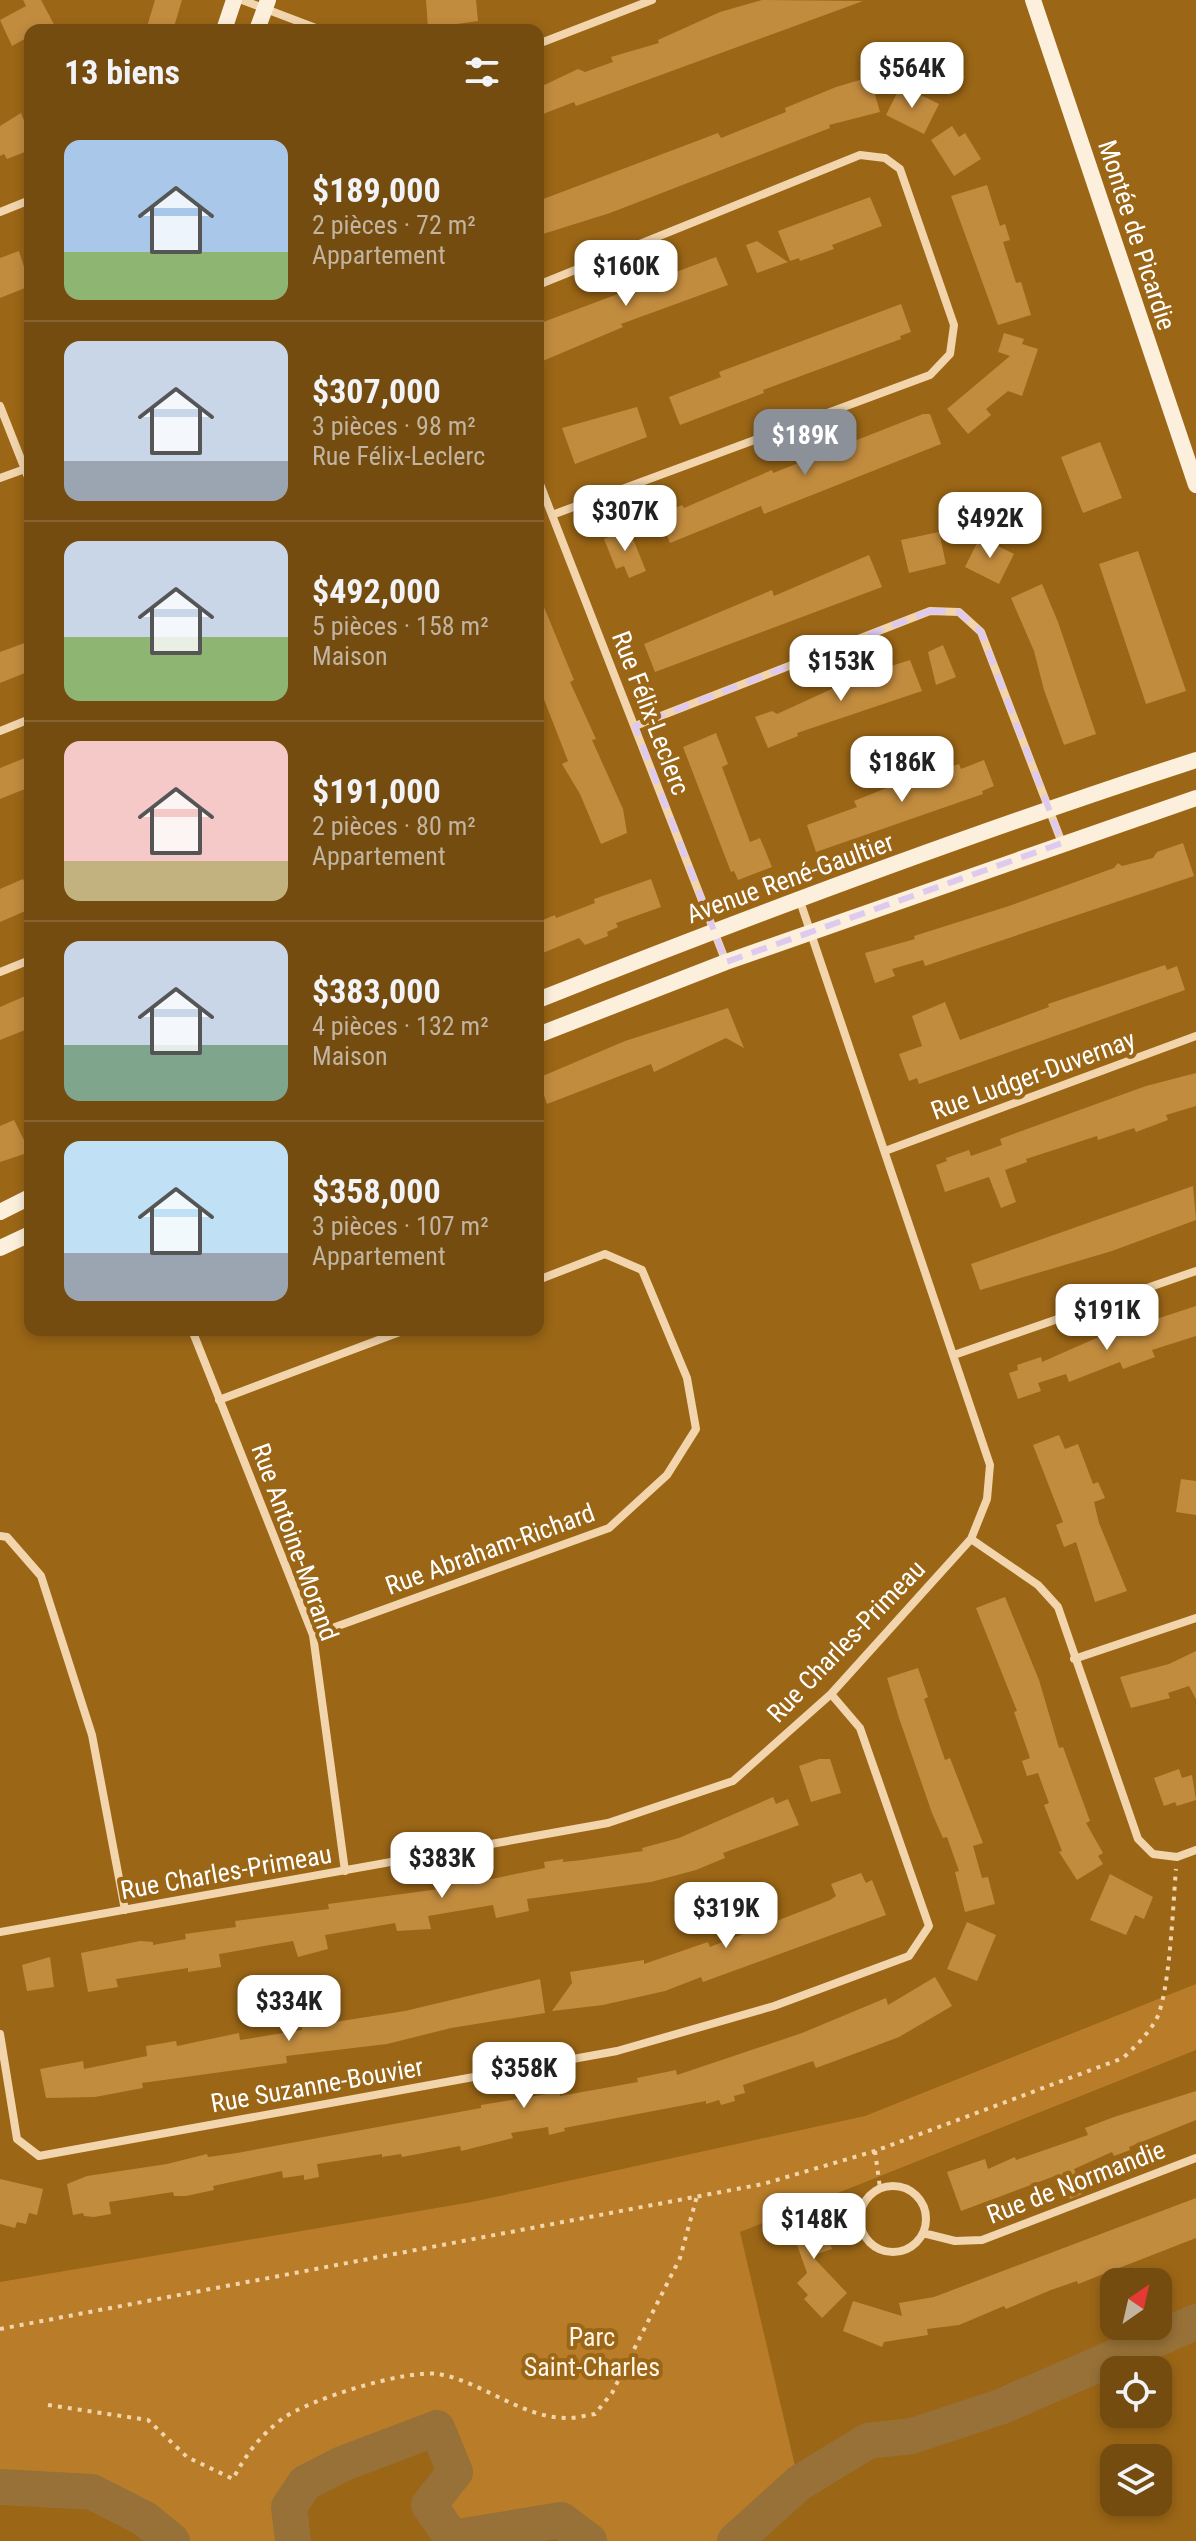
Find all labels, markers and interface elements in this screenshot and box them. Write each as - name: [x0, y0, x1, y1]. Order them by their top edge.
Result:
- pin: $564K: [856, 42, 968, 110]
- icon: filters: [460, 50, 504, 94]
- text: 13 biens: [64, 52, 180, 92]
- text: $564K: [879, 53, 945, 83]
- street label: Montée de Picardie: [1092, 136, 1182, 334]
- text: $189,000: [312, 170, 441, 210]
- icon: home: [128, 172, 224, 268]
- text: 2 pièces · 72 m²: [312, 210, 476, 240]
- text: Appartement: [312, 240, 446, 270]
- pin: $160K: [570, 240, 682, 308]
- text: $160K: [593, 251, 659, 281]
- text: $307,000: [312, 371, 441, 411]
- icon: home: [128, 373, 224, 469]
- pin: $189K: [749, 409, 861, 477]
- text: 3 pièces · 98 m²: [312, 411, 476, 441]
- text: $189K: [772, 420, 838, 450]
- text: Rue Félix-Leclerc: [312, 441, 485, 471]
- pin: $307K: [569, 485, 681, 553]
- pin: $492K: [934, 492, 1046, 560]
- text: $307K: [592, 496, 658, 526]
- text: $492K: [957, 503, 1023, 533]
- text: $492,000: [312, 571, 441, 611]
- icon: home: [128, 573, 224, 669]
- text: 5 pièces · 158 m²: [312, 611, 489, 641]
- street label: Rue Félix-Leclerc: [606, 627, 696, 799]
- pin: $153K: [785, 635, 897, 703]
- text: Maison: [312, 641, 388, 671]
- text: $153K: [808, 646, 874, 676]
- pin: $186K: [846, 736, 958, 804]
- text: $186K: [869, 747, 935, 777]
- text: $191,000: [312, 771, 441, 811]
- icon: home: [128, 773, 224, 869]
- text: 2 pièces · 80 m²: [312, 811, 476, 841]
- street label: Avenue René-Gaultier: [682, 827, 898, 929]
- text: Appartement: [312, 841, 446, 871]
- text: $383,000: [312, 971, 441, 1011]
- icon: home: [128, 973, 224, 1069]
- text: 4 pièces · 132 m²: [312, 1011, 489, 1041]
- street label: Rue Ludger-Duvernay: [927, 1024, 1139, 1126]
- text: Maison: [312, 1041, 388, 1071]
- text: $358,000: [312, 1171, 441, 1211]
- icon: home: [128, 1173, 224, 1269]
- text: 3 pièces · 107 m²: [312, 1211, 489, 1241]
- text: Appartement: [312, 1241, 446, 1271]
- pin: $191K: [1051, 1284, 1163, 1352]
- text: $191K: [1074, 1295, 1140, 1325]
- street label: Rue Antoine-Morand: [245, 1439, 345, 1645]
- street label: Rue Abraham-Richard: [381, 1497, 599, 1601]
- street label: Rue Charles-Primeau: [761, 1554, 931, 1728]
- pin: $383K: [386, 1832, 498, 1900]
- street label: Rue Charles-Primeau: [118, 1839, 334, 1905]
- text: $383K: [409, 1843, 475, 1873]
- pin: $319K: [670, 1882, 782, 1950]
- text: $319K: [693, 1893, 759, 1923]
- pin: $334K: [233, 1975, 345, 2043]
- text: $334K: [256, 1986, 322, 2016]
- pin: $358K: [468, 2042, 580, 2110]
- street label: Rue Suzanne-Bouvier: [208, 2052, 426, 2118]
- text: $358K: [491, 2053, 557, 2083]
- street label: Rue de Normandie: [983, 2134, 1169, 2230]
- pin: $148K: [758, 2193, 870, 2261]
- text: $148K: [781, 2204, 847, 2234]
- north arrow: [1100, 2268, 1172, 2340]
- map controls: [1100, 2268, 1172, 2516]
- park label: Parc Saint-Charles: [524, 2322, 660, 2382]
- button: locate: [1100, 2356, 1172, 2428]
- button: layers: [1100, 2444, 1172, 2516]

